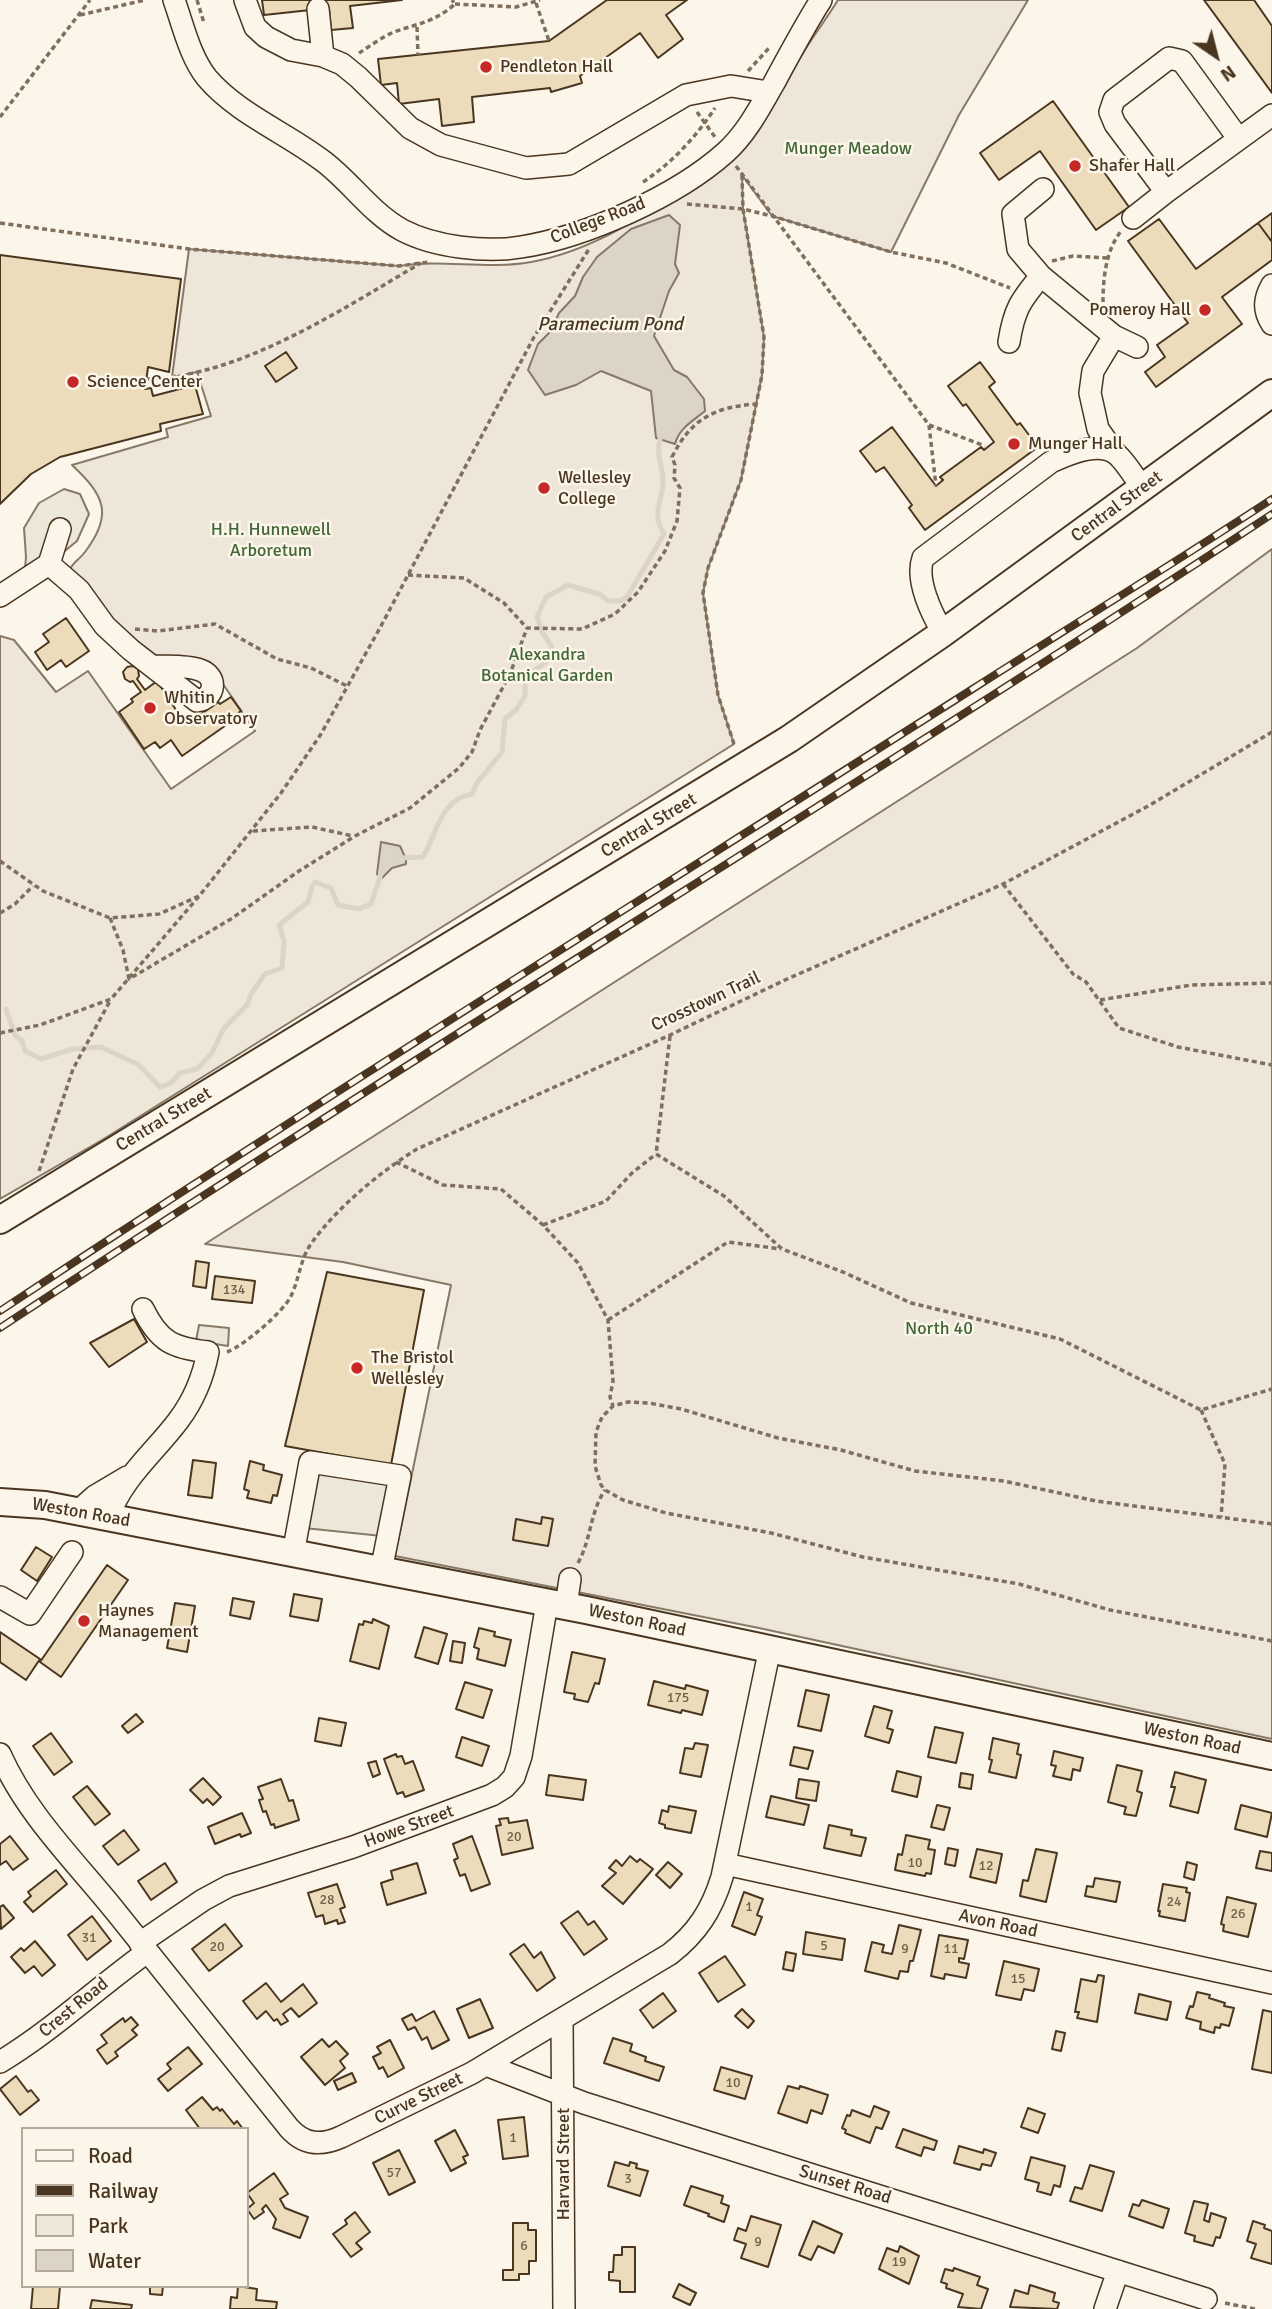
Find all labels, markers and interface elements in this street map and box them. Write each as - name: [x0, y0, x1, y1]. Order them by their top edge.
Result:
- north arrow: [1181, 21, 1251, 91]
- place label: Pendleton Hall: [500, 56, 613, 78]
- marker: Pendleton Hall: [478, 59, 494, 75]
- text: N: [1216, 60, 1240, 87]
- park label: Munger Meadow: [784, 138, 912, 160]
- place label: Shafer Hall: [1089, 155, 1175, 177]
- marker: Shafer Hall: [1067, 158, 1083, 174]
- street label: College Road: [547, 193, 649, 249]
- place label: Pomeroy Hall: [1089, 299, 1191, 321]
- marker: Pomeroy Hall: [1197, 302, 1213, 318]
- water label: Paramecium Pond: [537, 314, 683, 336]
- place label: Science Center: [87, 371, 202, 393]
- marker: Science Center: [65, 374, 81, 390]
- place label: Munger Hall: [1028, 433, 1123, 455]
- marker: Munger Hall: [1006, 436, 1022, 452]
- place label: Wellesley College: [558, 467, 631, 510]
- street label: Central Street: [1067, 467, 1167, 547]
- marker: Wellesley College: [536, 480, 552, 496]
- park label: H.H. Hunnewell Arboretum: [211, 519, 331, 562]
- park label: Alexandra Botanical Garden: [481, 644, 613, 686]
- place label: Whitin Observatory: [164, 687, 257, 730]
- marker: Whitin Observatory: [142, 700, 158, 716]
- street label: Central Street: [597, 789, 701, 863]
- street label: Crosstown Trail: [648, 967, 764, 1037]
- street label: Central Street: [112, 1083, 216, 1157]
- house number: 134: [223, 1282, 245, 1298]
- park label: North 40: [905, 1318, 973, 1340]
- place label: The Bristol Wellesley: [371, 1347, 454, 1390]
- marker: The Bristol Wellesley: [349, 1360, 365, 1376]
- street label: Weston Road: [30, 1494, 132, 1532]
- place label: Haynes Management: [98, 1600, 199, 1642]
- street label: Weston Road: [586, 1600, 688, 1642]
- marker: Haynes Management: [76, 1613, 92, 1629]
- house number: 175: [667, 1690, 689, 1706]
- street label: Weston Road: [1141, 1718, 1243, 1760]
- street label: Howe Street: [361, 1801, 457, 1853]
- house number: 20: [506, 1829, 522, 1845]
- house number: 10: [907, 1855, 923, 1871]
- house number: 12: [978, 1858, 994, 1874]
- house number: 28: [319, 1892, 335, 1908]
- house number: 24: [1166, 1894, 1182, 1910]
- house number: 1: [745, 1899, 753, 1915]
- street label: Avon Road: [956, 1905, 1040, 1943]
- house number: 26: [1230, 1906, 1246, 1922]
- house number: 31: [81, 1930, 97, 1946]
- house number: 5: [820, 1938, 828, 1954]
- house number: 20: [209, 1939, 225, 1955]
- house number: 9: [901, 1941, 909, 1957]
- house number: 11: [943, 1941, 959, 1957]
- house number: 15: [1010, 1971, 1026, 1987]
- street label: Crest Road: [35, 1974, 113, 2042]
- street label: Curve Street: [371, 2068, 467, 2130]
- house number: 10: [725, 2075, 741, 2091]
- street label: Harvard Street: [553, 2108, 575, 2220]
- legend: [21, 2127, 248, 2288]
- house number: 1: [509, 2130, 517, 2146]
- text: Road: [88, 2143, 133, 2169]
- street label: Sunset Road: [796, 2161, 894, 2209]
- house number: 57: [386, 2165, 402, 2181]
- house number: 3: [624, 2171, 632, 2187]
- text: Railway: [88, 2178, 158, 2204]
- text: Park: [88, 2213, 128, 2239]
- house number: 9: [754, 2234, 762, 2250]
- house number: 6: [520, 2238, 528, 2254]
- text: Water: [88, 2248, 141, 2274]
- house number: 19: [891, 2254, 907, 2270]

